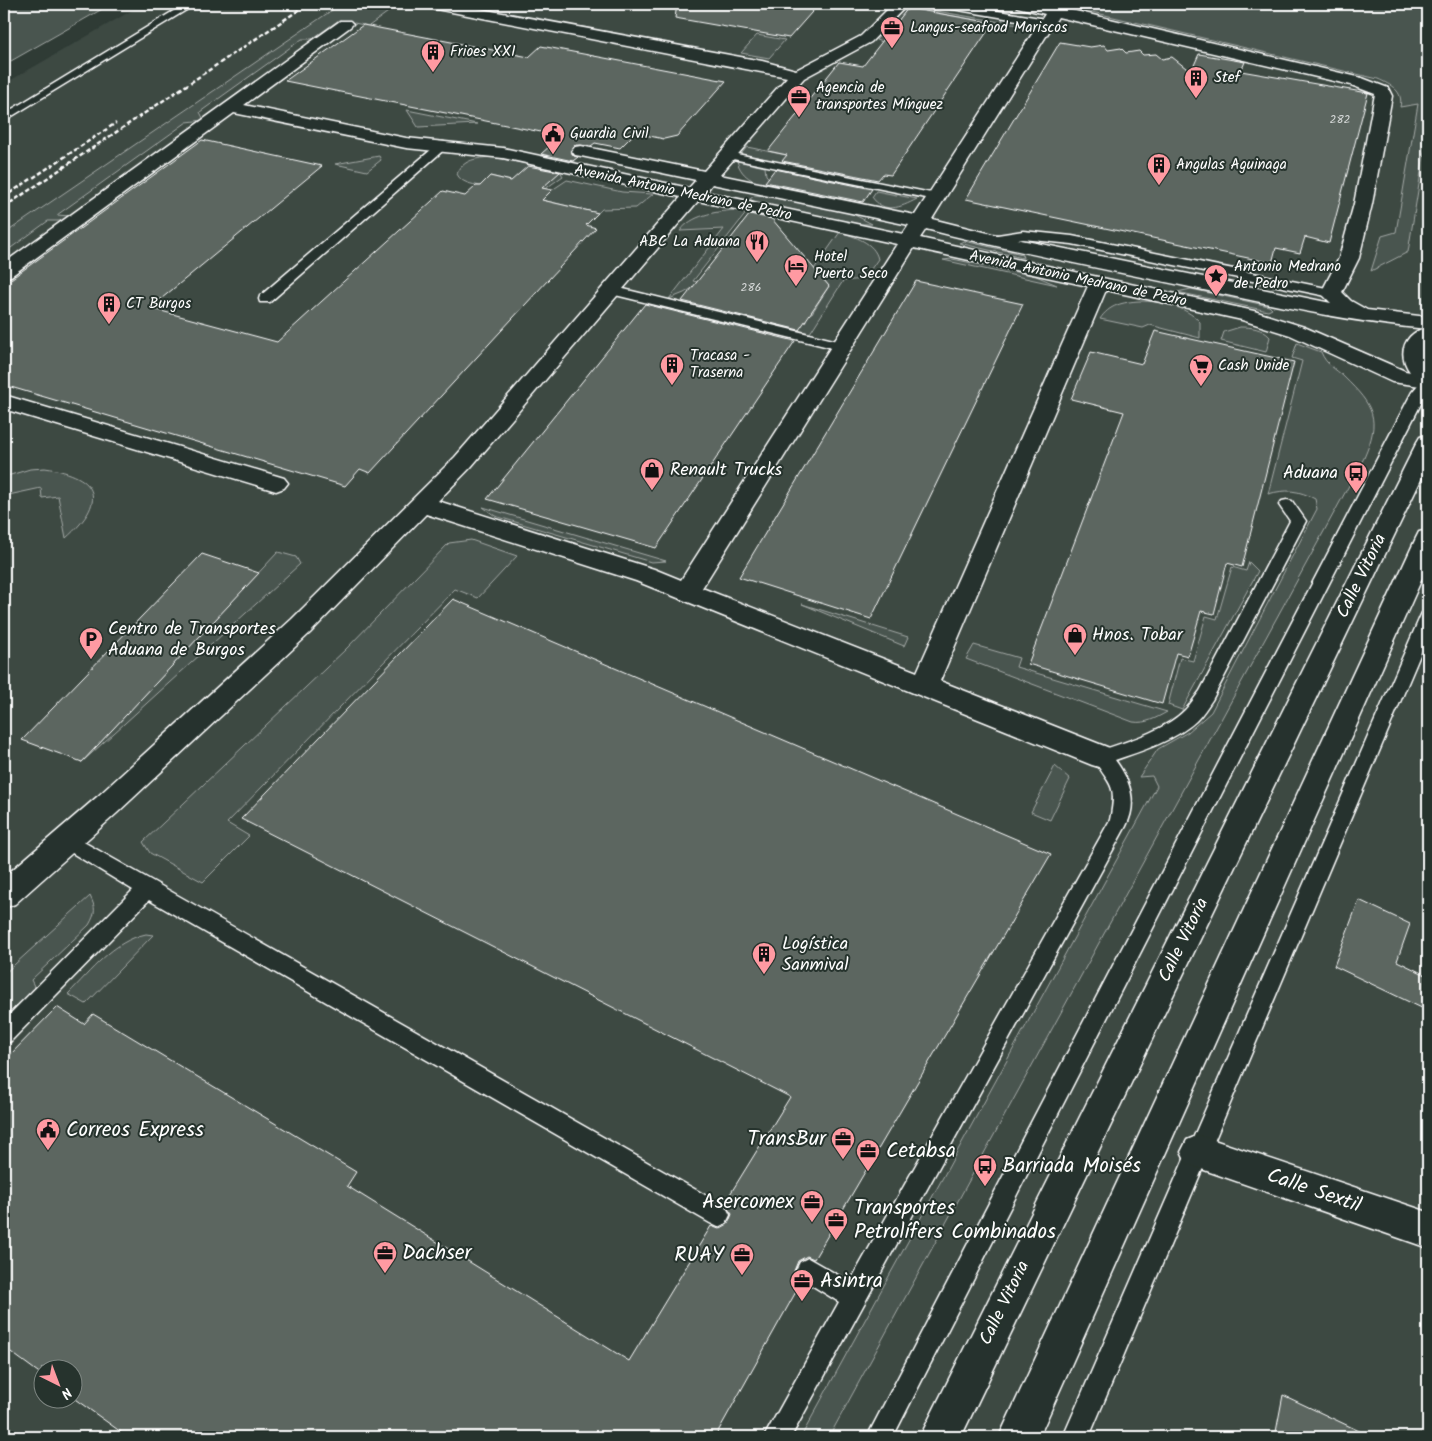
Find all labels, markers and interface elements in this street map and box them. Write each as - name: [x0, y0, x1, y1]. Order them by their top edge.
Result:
- office icon: Langus-seafood Mariscos: [879, 15, 905, 49]
- place label: Langus-seafood Mariscos: [910, 16, 1068, 40]
- building icon: Frioes XXI: [420, 39, 446, 73]
- place label: Frioes XXI: [450, 40, 516, 64]
- building icon: Stef: [1183, 65, 1209, 99]
- place label: Stef: [1214, 66, 1242, 90]
- place label: Agencia de transportes Mínguez: [816, 76, 944, 117]
- office icon: Agencia de transportes Mínguez: [786, 84, 812, 118]
- house number: 282: [1329, 110, 1351, 129]
- public building icon: Guardia Civil: [540, 121, 566, 155]
- place label: Guardia Civil: [570, 122, 649, 146]
- building icon: Angulas Aguinaga: [1146, 152, 1172, 186]
- place label: Angulas Aguinaga: [1176, 153, 1287, 177]
- street label: Avenida Antonio Medrano de Pedro: [572, 158, 794, 228]
- restaurant icon: ABC La Aduana: [744, 229, 770, 263]
- place label: ABC La Aduana: [639, 230, 740, 254]
- street label: Avenida Antonio Medrano de Pedro: [967, 244, 1189, 314]
- place label: Hotel Puerto Seco: [814, 245, 888, 286]
- hotel icon: Hotel Puerto Seco: [783, 253, 809, 287]
- place label: Antonio Medrano de Pedro: [1234, 255, 1341, 296]
- place icon: Antonio Medrano de Pedro: [1203, 263, 1229, 297]
- house number: 286: [741, 278, 761, 297]
- building icon: CT Burgos: [96, 291, 122, 325]
- place label: CT Burgos: [126, 292, 192, 316]
- place label: Tracasa - Traserna: [690, 344, 750, 385]
- building icon: Tracasa - Traserna: [659, 352, 685, 386]
- supermarket icon: Cash Unide: [1188, 353, 1214, 387]
- place label: Cash Unide: [1218, 354, 1289, 378]
- place label: Renault Trucks: [670, 456, 783, 485]
- shop icon: Renault Trucks: [639, 457, 665, 491]
- place label: Aduana: [1283, 459, 1338, 488]
- bus stop icon: Aduana: [1343, 460, 1369, 494]
- street label: Calle Vitoria: [1329, 529, 1395, 623]
- place label: Centro de Transportes Aduana de Burgos: [108, 615, 276, 665]
- place label: Hnos. Tobar: [1092, 621, 1184, 650]
- shop icon: Hnos. Tobar: [1062, 622, 1088, 656]
- parking icon: Centro de Transportes Aduana de Burgos: [78, 626, 104, 660]
- street label: Calle Vitoria: [1151, 893, 1217, 987]
- place label: Logística Sanmival: [782, 930, 849, 980]
- building icon: Logística Sanmival: [751, 941, 777, 975]
- place label: Correos Express: [66, 1114, 204, 1147]
- public building icon: Correos Express: [35, 1117, 61, 1151]
- place label: TransBur: [747, 1123, 827, 1156]
- office icon: TransBur: [830, 1126, 856, 1160]
- place label: Cetabsa: [886, 1135, 956, 1168]
- office icon: Cetabsa: [855, 1138, 881, 1172]
- place label: Barriada Moisés: [1002, 1150, 1141, 1183]
- bus stop icon: Barriada Moisés: [972, 1153, 998, 1187]
- street label: Calle Sextil: [1262, 1159, 1366, 1223]
- place label: Asercomex: [702, 1186, 795, 1219]
- office icon: Asercomex: [799, 1189, 825, 1223]
- place label: Transportes Petrolífers Combinados: [854, 1192, 1056, 1249]
- office icon: Transportes Petrolífers Combinados: [823, 1207, 849, 1241]
- place label: Dachser: [402, 1237, 472, 1270]
- place label: RUAY: [674, 1239, 725, 1272]
- office icon: Dachser: [372, 1240, 398, 1274]
- office icon: RUAY: [729, 1242, 755, 1276]
- street label: Calle Vitoria: [972, 1256, 1038, 1350]
- place label: Asintra: [820, 1265, 883, 1298]
- office icon: Asintra: [789, 1268, 815, 1302]
- north arrow: [32, 1358, 82, 1408]
- text: N: [55, 1382, 77, 1404]

